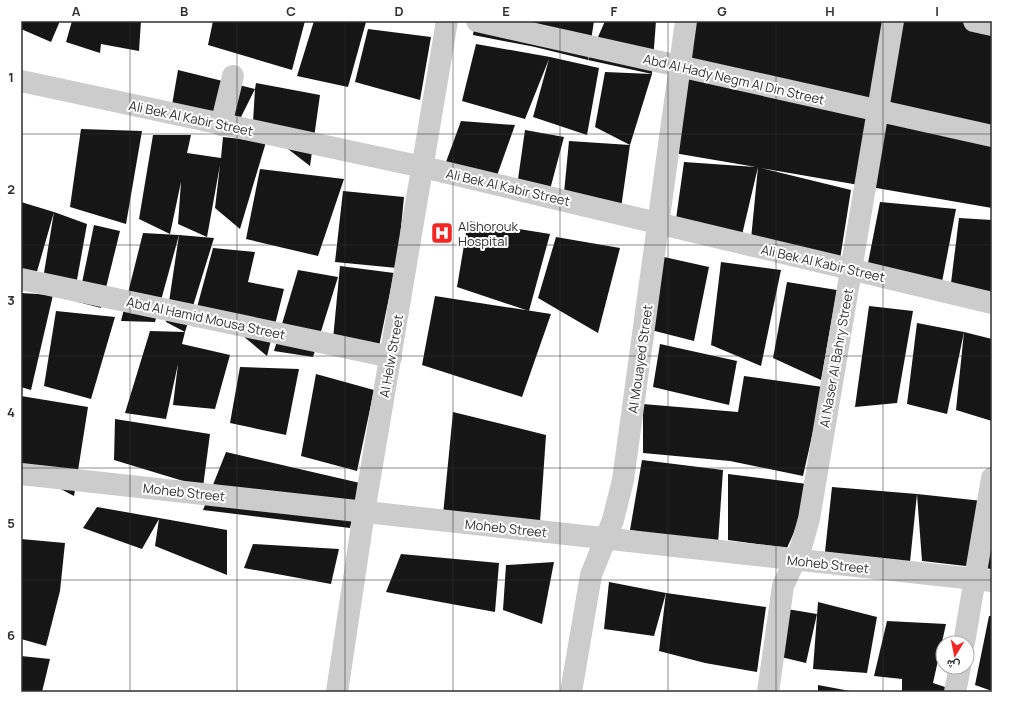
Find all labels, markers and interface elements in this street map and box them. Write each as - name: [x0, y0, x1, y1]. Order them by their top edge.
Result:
- text: A: [72, 2, 81, 20]
- text: B: [180, 2, 188, 20]
- text: C: [286, 2, 296, 20]
- text: D: [394, 2, 404, 20]
- text: E: [502, 2, 510, 20]
- text: F: [611, 2, 618, 20]
- text: G: [717, 2, 727, 20]
- text: H: [825, 2, 835, 20]
- text: I: [935, 2, 939, 20]
- street label: Abd Al Hady Negm Al Din Street: [642, 49, 826, 109]
- text: 1: [8, 68, 14, 86]
- street label: Ali Bek Al Kabir Street: [127, 96, 255, 140]
- street label: Ali Bek Al Kabir Street: [444, 164, 572, 210]
- text: 2: [7, 180, 15, 198]
- place label: Alshorouk Hospital: [458, 217, 518, 250]
- hospital icon: Alshorouk Hospital: [429, 220, 455, 246]
- street label: Ali Bek Al Kabir Street: [759, 240, 887, 286]
- street label: Al Naser Al Bahry Street: [815, 287, 857, 429]
- text: 3: [7, 291, 15, 309]
- street label: Abd Al Hamid Mousa Street: [125, 292, 287, 344]
- street label: Al Mouayed Street: [623, 303, 657, 415]
- street label: Al Helw Street: [375, 313, 407, 399]
- text: 4: [7, 403, 15, 421]
- street label: Moheb Street: [142, 479, 226, 505]
- text: 5: [7, 514, 15, 532]
- street label: Moheb Street: [464, 515, 548, 541]
- street label: Moheb Street: [786, 551, 870, 577]
- text: 6: [7, 626, 15, 644]
- north arrow: [935, 635, 975, 675]
- text: ش: [945, 657, 961, 674]

